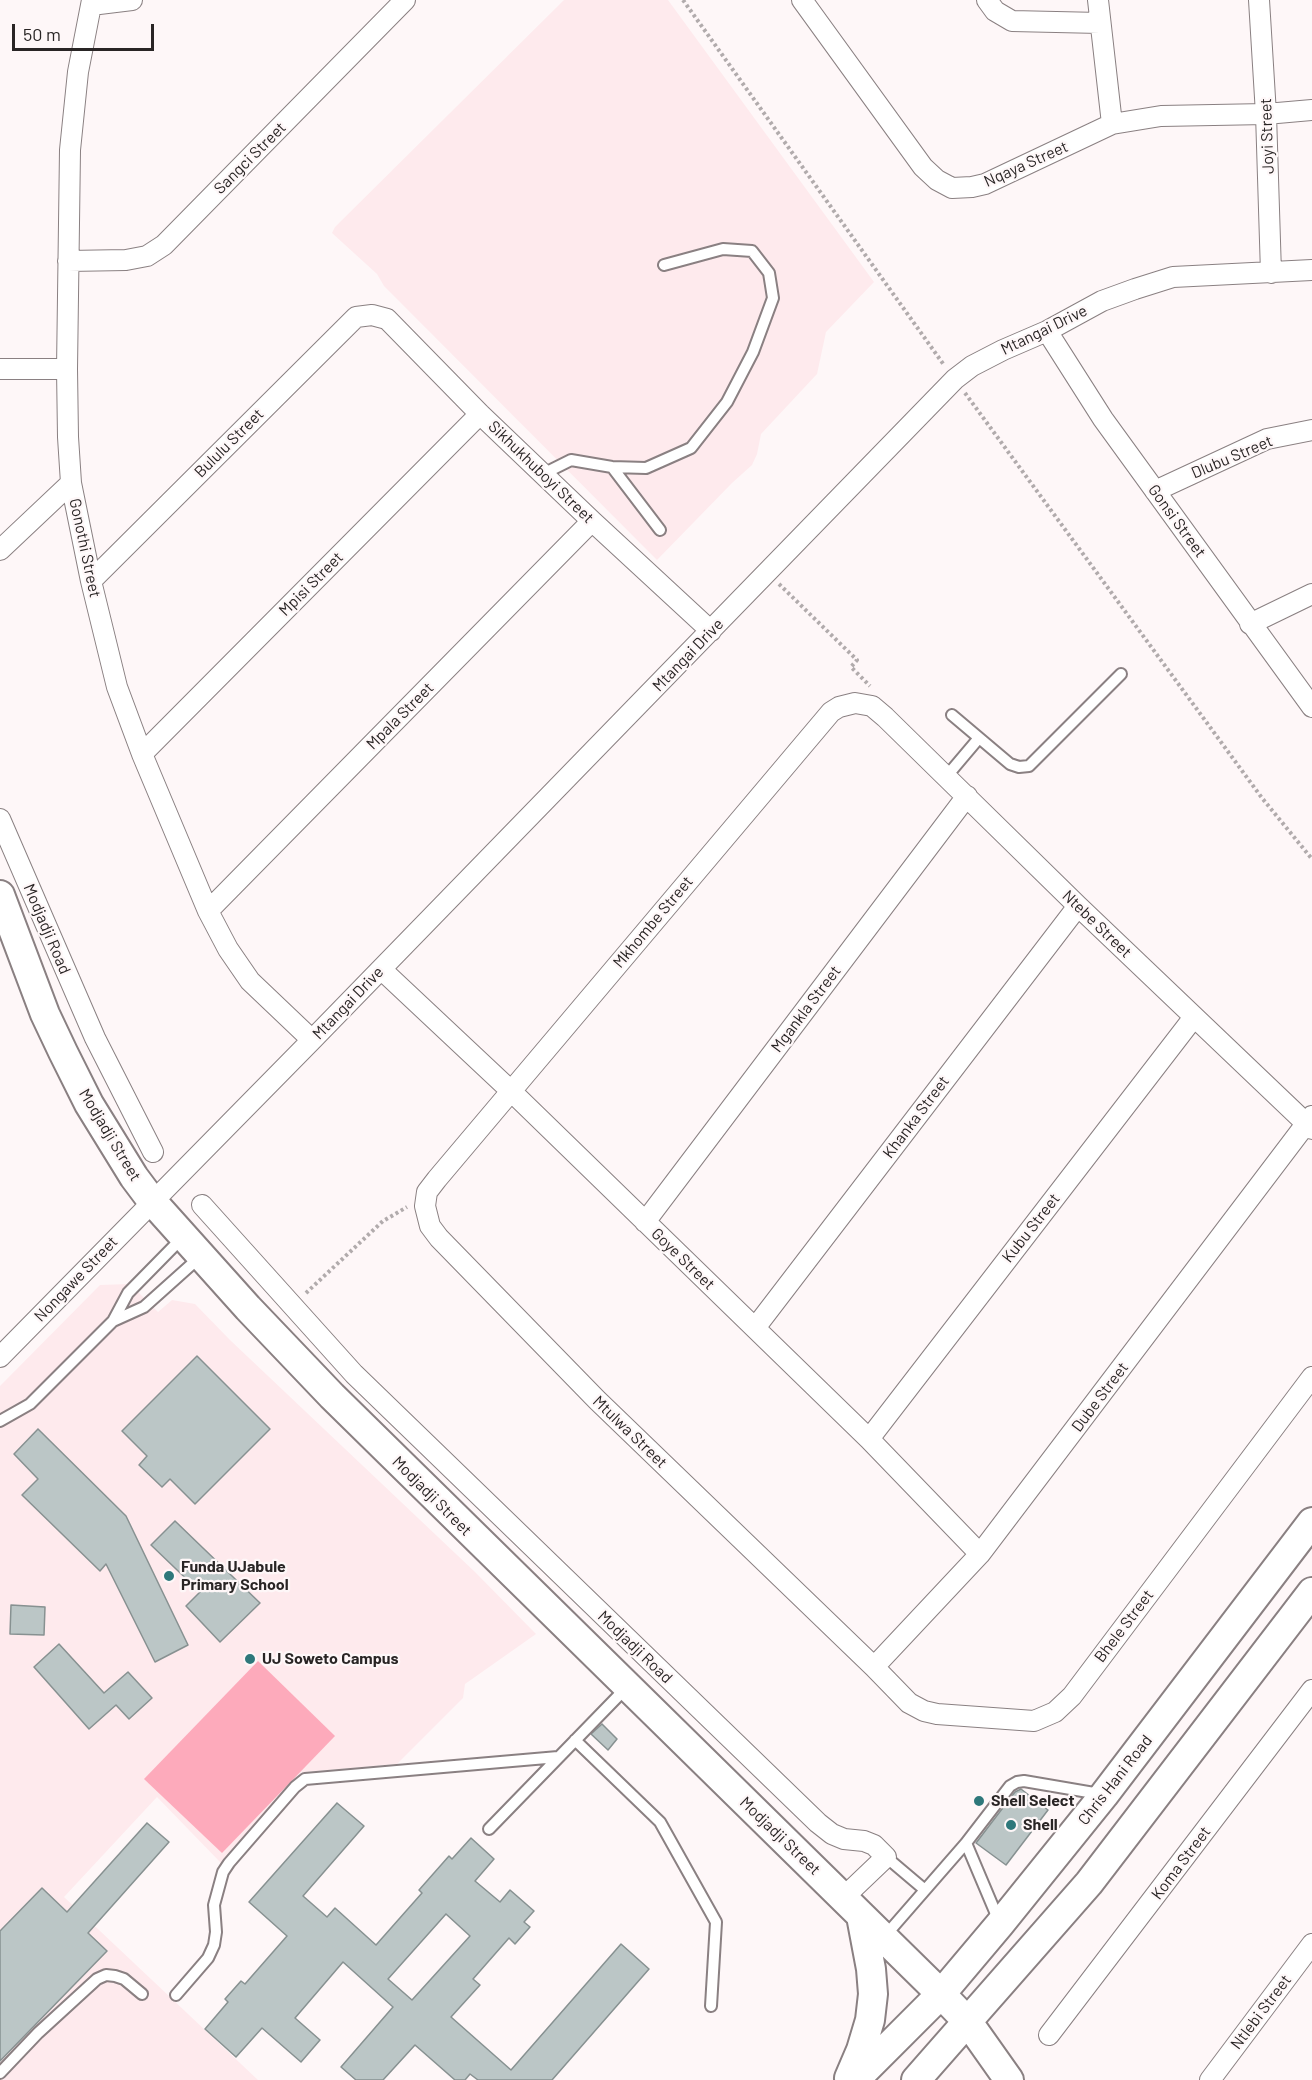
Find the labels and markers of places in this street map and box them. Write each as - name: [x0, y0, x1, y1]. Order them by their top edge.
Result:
- place label: Funda UJabule Primary School: [181, 1557, 289, 1595]
- marker: Funda UJabule Primary School: [162, 1569, 176, 1583]
- place label: UJ Soweto Campus: [262, 1649, 399, 1669]
- marker: UJ Soweto Campus: [243, 1652, 257, 1666]
- place label: Shell Select: [991, 1791, 1075, 1811]
- marker: Shell Select: [972, 1794, 986, 1808]
- place label: Shell: [1023, 1815, 1058, 1835]
- marker: Shell: [1004, 1818, 1018, 1832]

